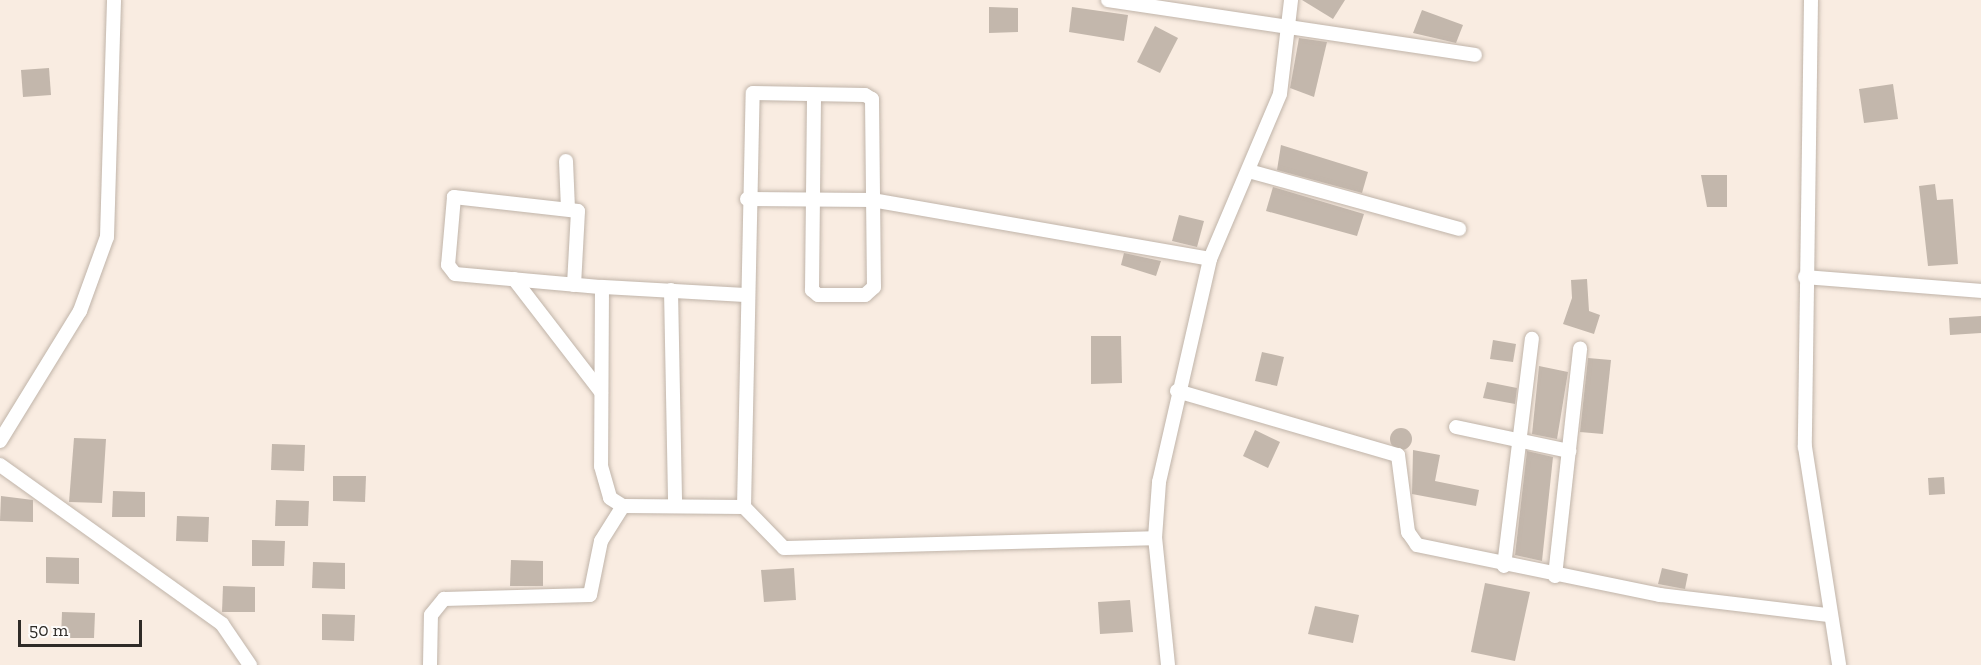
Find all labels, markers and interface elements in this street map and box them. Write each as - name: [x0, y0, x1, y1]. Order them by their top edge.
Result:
- scale bar: [21, 608, 146, 646]
- text: 50 m: [29, 619, 68, 641]

